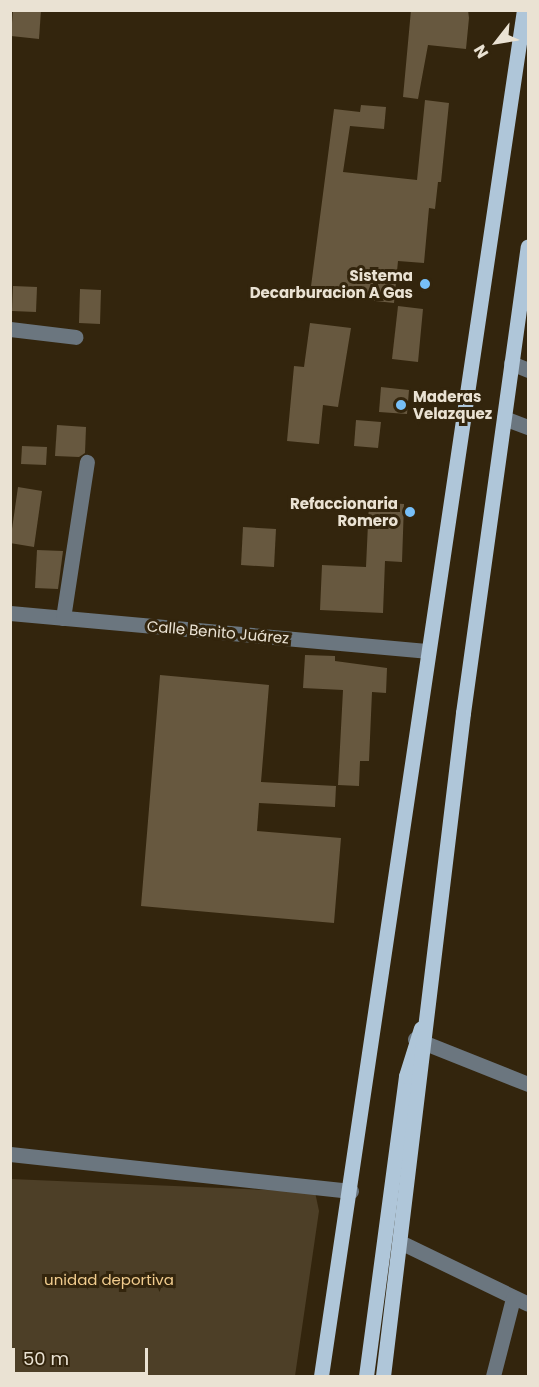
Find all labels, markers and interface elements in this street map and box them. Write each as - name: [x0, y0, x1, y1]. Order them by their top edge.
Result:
- north arrow: [467, 12, 527, 72]
- text: N: [468, 40, 494, 63]
- place label: Sistema Decarburacion A Gas: [250, 266, 413, 301]
- marker: Sistema Decarburacion A Gas: [418, 277, 432, 291]
- place label: Maderas Velazquez: [413, 387, 492, 422]
- marker: Maderas Velazquez: [394, 398, 408, 412]
- place label: Refaccionaria Romero: [290, 494, 398, 529]
- marker: Refaccionaria Romero: [403, 505, 417, 519]
- street label: Calle Benito Juárez: [146, 617, 290, 647]
- park label: unidad deportiva: [44, 1271, 174, 1289]
- scale bar: [15, 1336, 152, 1374]
- text: 50 m: [23, 1346, 69, 1371]

